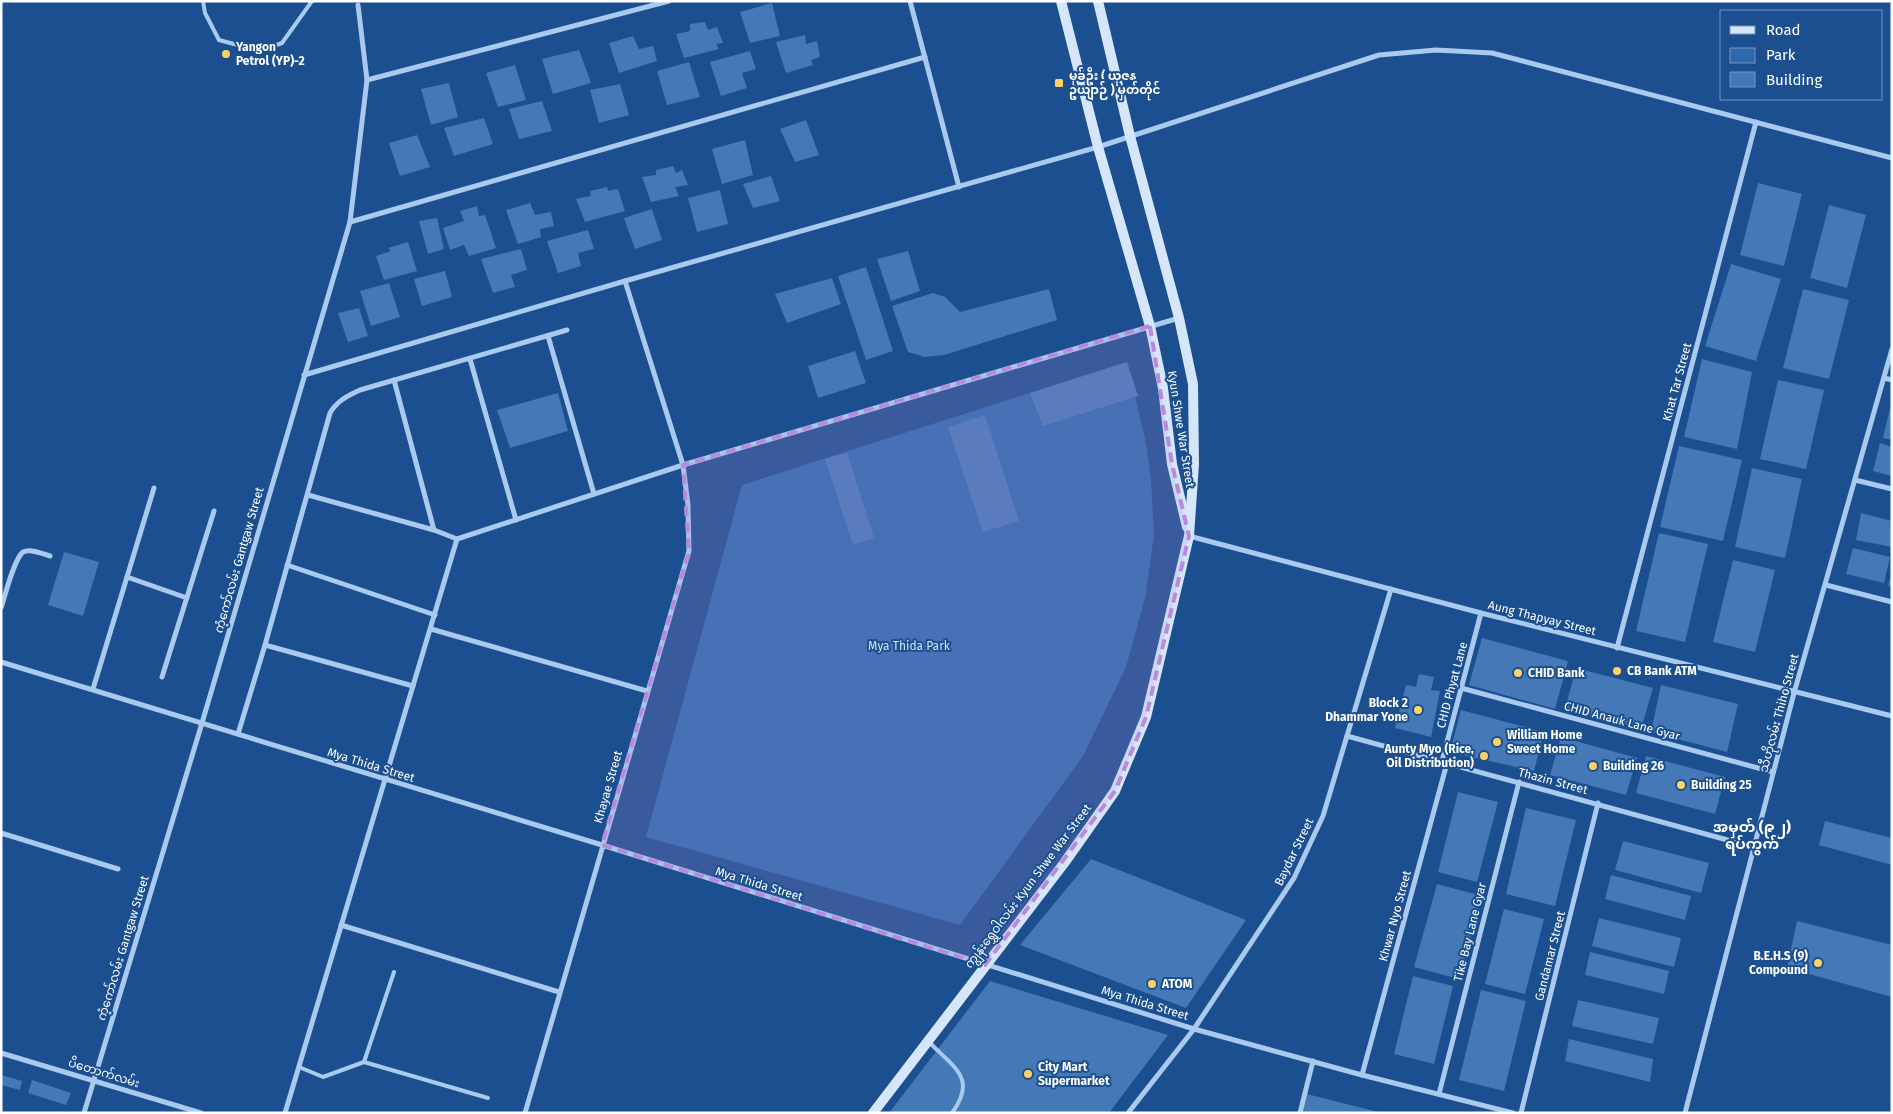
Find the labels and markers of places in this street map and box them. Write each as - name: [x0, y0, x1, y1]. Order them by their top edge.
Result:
- place label: Yangon Petrol (YP)-2: [235, 40, 305, 68]
- marker: Yangon Petrol (YP)-2: [220, 48, 232, 60]
- place label: မုခ်ဦး ( ယုဇန ဥယျာဉ် ) မှတ်တိုင်: [1069, 66, 1161, 101]
- marker: မုခ်ဦး ( ယုဇန ဥယျာဉ် ) မှတ်တိုင်: [1053, 77, 1065, 89]
- place label: CB Bank ATM: [1627, 664, 1697, 678]
- marker: CB Bank ATM: [1611, 665, 1623, 677]
- place label: CHID Bank: [1528, 666, 1585, 680]
- marker: CHID Bank: [1512, 667, 1524, 679]
- place label: Block 2 Dhammar Yone: [1325, 696, 1408, 724]
- marker: Block 2 Dhammar Yone: [1412, 704, 1424, 716]
- place label: William Home Sweet Home: [1507, 728, 1583, 756]
- marker: William Home Sweet Home: [1491, 736, 1503, 748]
- place label: Aunty Myo (Rice, Oil Distribution): [1384, 742, 1474, 770]
- marker: Aunty Myo (Rice, Oil Distribution): [1478, 750, 1490, 762]
- place label: Building 26: [1603, 759, 1664, 773]
- marker: Building 26: [1587, 760, 1599, 772]
- place label: Building 25: [1691, 778, 1752, 792]
- marker: Building 25: [1675, 779, 1687, 791]
- place label: B.E.H.S (9) Compound: [1749, 949, 1808, 977]
- marker: B.E.H.S (9) Compound: [1812, 957, 1824, 969]
- place label: ATOM: [1161, 977, 1193, 991]
- marker: ATOM: [1146, 978, 1158, 990]
- place label: City Mart Supermarket: [1038, 1060, 1110, 1088]
- marker: City Mart Supermarket: [1022, 1068, 1034, 1080]

